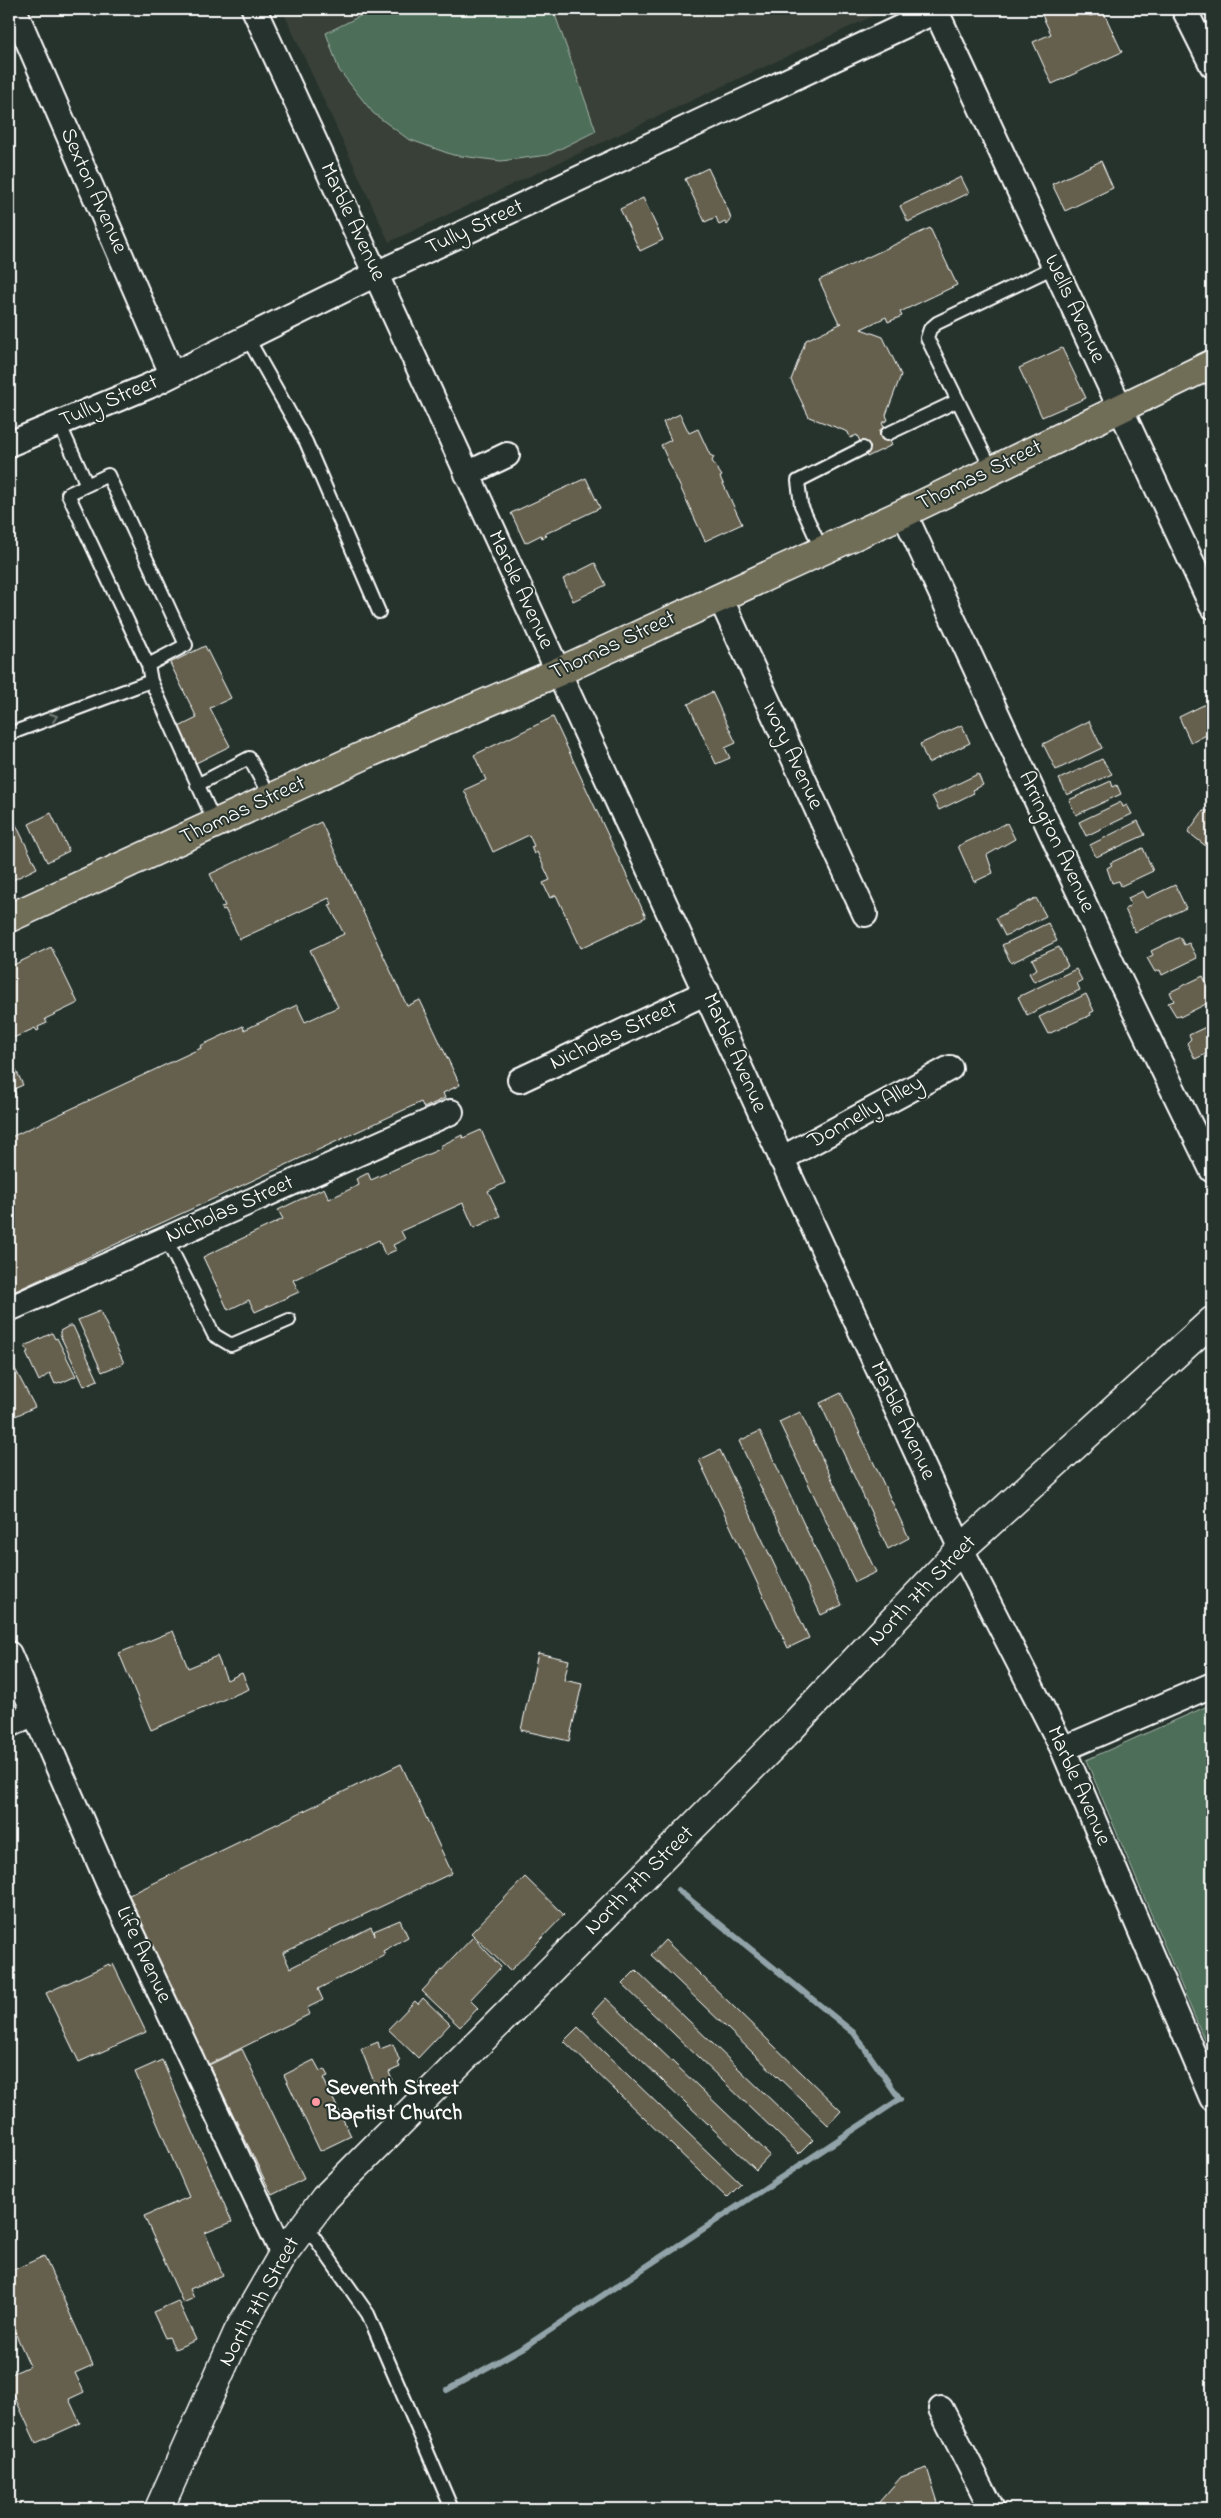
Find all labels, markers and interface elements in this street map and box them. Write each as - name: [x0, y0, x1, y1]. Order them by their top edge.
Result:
- street label: Sexton Avenue: [51, 123, 135, 259]
- street label: Marble Avenue: [310, 157, 394, 287]
- street label: Tully Street: [421, 191, 530, 265]
- street label: Wells Avenue: [1035, 249, 1113, 369]
- street label: Tully Street: [55, 367, 164, 438]
- street label: Thomas Street: [912, 432, 1048, 520]
- street label: Marble Avenue: [478, 525, 562, 655]
- street label: Thomas Street: [545, 603, 682, 689]
- street label: Ivory Avenue: [752, 697, 831, 816]
- one-way arrow: [50, 713, 58, 723]
- street label: Arrington Avenue: [1008, 766, 1103, 919]
- street label: Thomas Street: [175, 768, 312, 854]
- street label: Marble Avenue: [693, 988, 775, 1118]
- street label: Nicholas Street: [545, 992, 684, 1080]
- street label: Donnelly Alley: [802, 1068, 930, 1159]
- street label: Nicholas Street: [161, 1167, 300, 1253]
- street label: Marble Avenue: [860, 1356, 944, 1486]
- street label: North 7th Street: [861, 1528, 985, 1654]
- street label: Marble Avenue: [1037, 1721, 1119, 1851]
- street label: North 7th Street: [578, 1818, 703, 1943]
- street label: Life Avenue: [107, 1901, 179, 2009]
- place label: Seventh Street Baptist Church: [325, 2073, 462, 2130]
- marker: Seventh Street Baptist Church: [310, 2096, 322, 2108]
- street label: North 7th Street: [211, 2231, 309, 2373]

